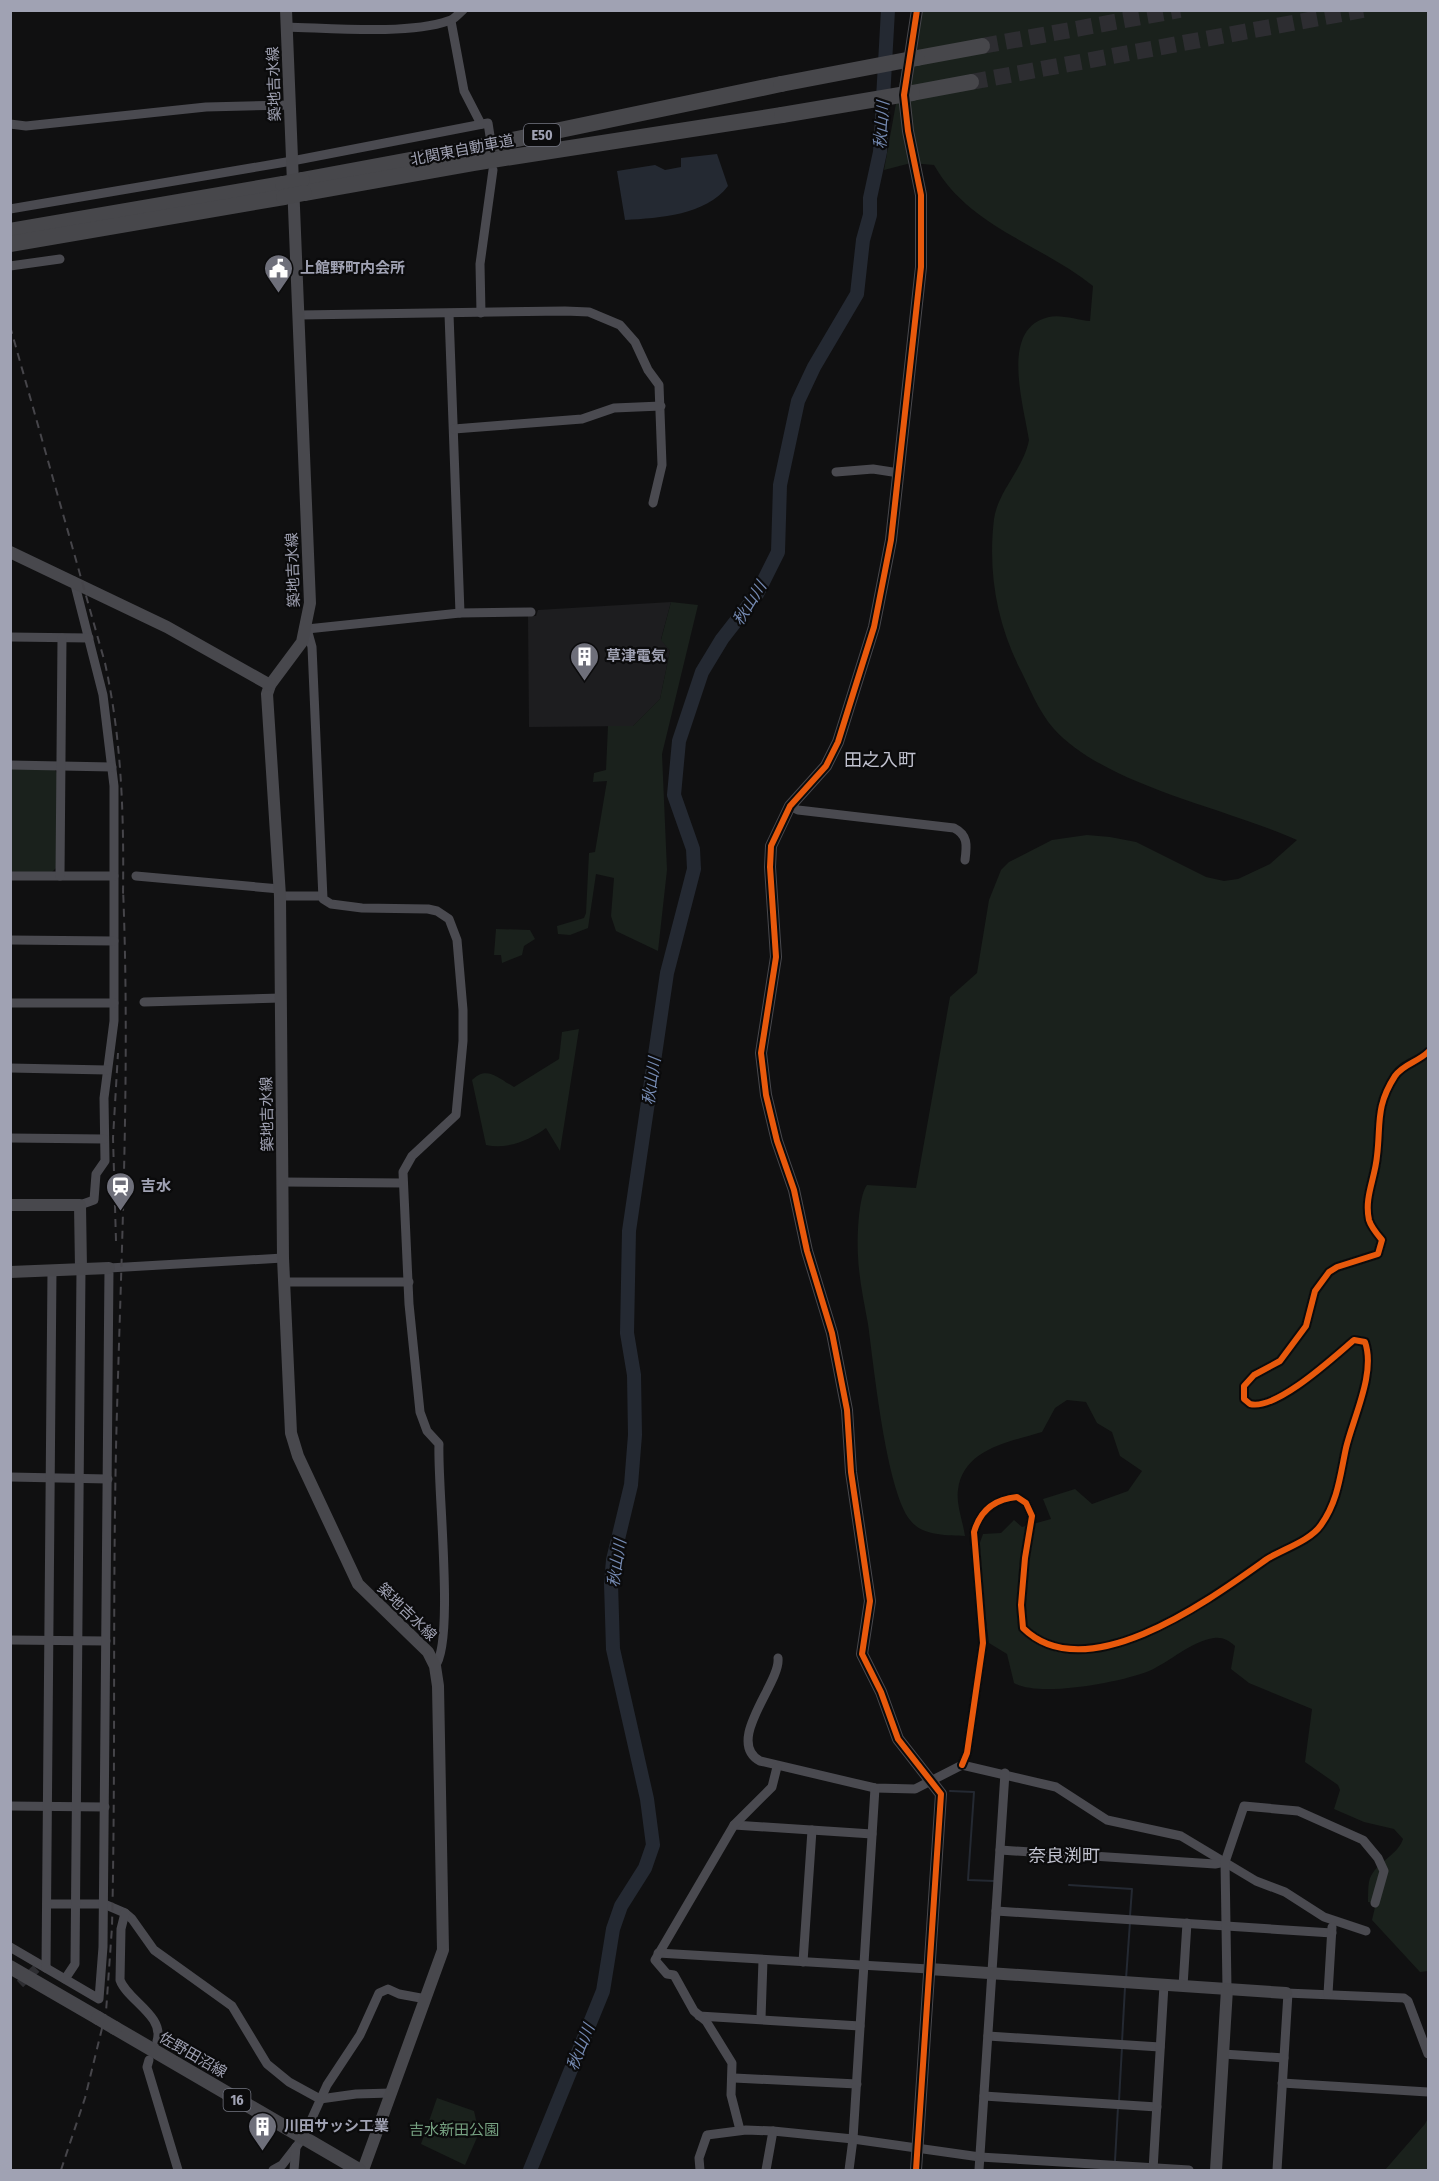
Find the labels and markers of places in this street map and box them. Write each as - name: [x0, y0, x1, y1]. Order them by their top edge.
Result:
- public building icon: 上館野町内会所: [263, 252, 295, 294]
- place label: 上館野町内会所: [300, 259, 405, 277]
- building icon: 草津電気: [569, 640, 601, 682]
- place label: 草津電気: [606, 647, 666, 665]
- station icon: 吉水: [104, 1170, 136, 1212]
- place label: 吉水: [141, 1177, 171, 1195]
- building icon: 川田サッシ工業: [247, 2110, 279, 2152]
- place label: 川田サッシ工業: [284, 2117, 389, 2135]

